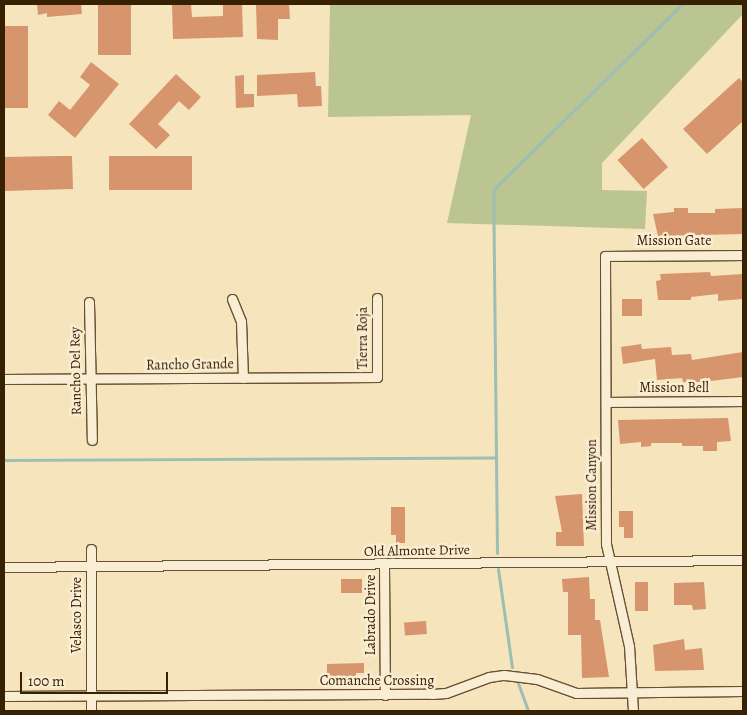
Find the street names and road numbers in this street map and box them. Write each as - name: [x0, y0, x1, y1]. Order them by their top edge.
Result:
- street label: Mission Gate: [637, 233, 711, 249]
- street label: Tierra Roja: [355, 307, 371, 369]
- street label: Rancho Del Rey: [67, 327, 85, 415]
- street label: Rancho Grande: [146, 356, 234, 374]
- street label: Mission Bell: [639, 380, 709, 396]
- street label: Mission Canyon: [584, 439, 600, 531]
- street label: Old Almonte Drive: [364, 542, 470, 560]
- street label: Labrado Drive: [363, 574, 379, 656]
- street label: Velasco Drive: [69, 577, 85, 653]
- street label: Comanche Crossing: [320, 673, 434, 689]

